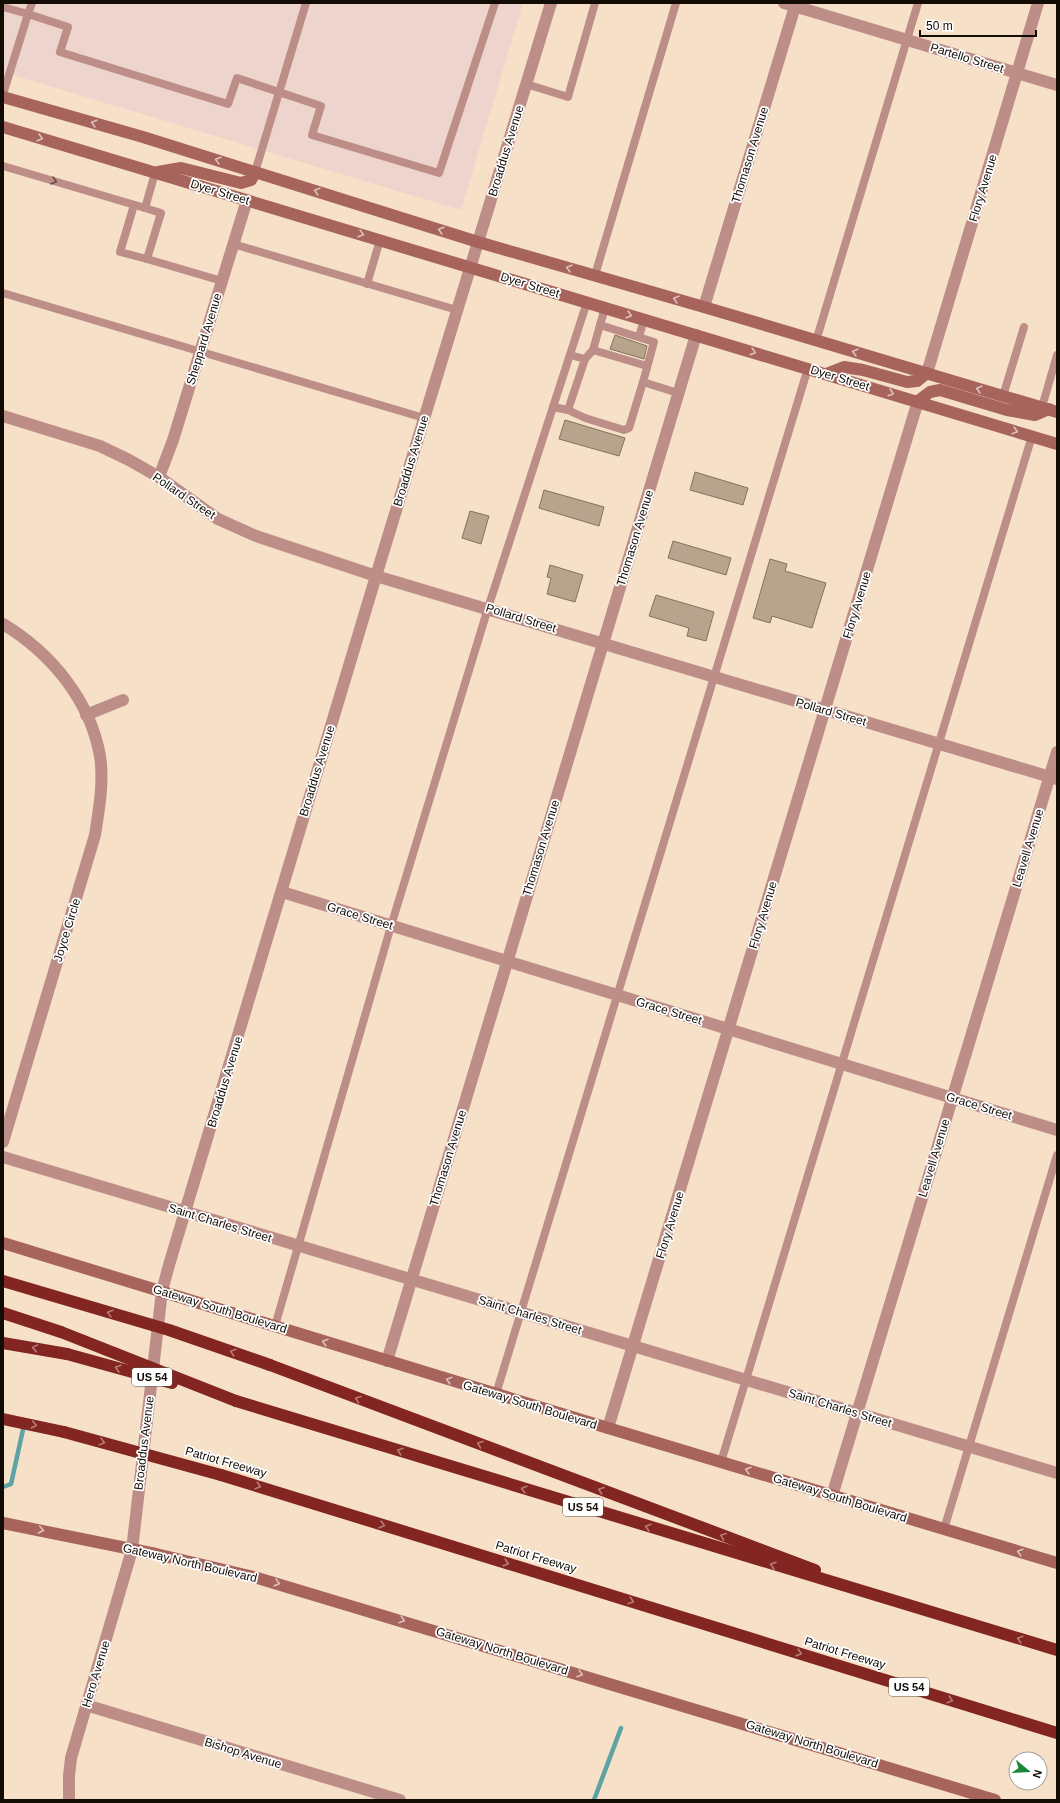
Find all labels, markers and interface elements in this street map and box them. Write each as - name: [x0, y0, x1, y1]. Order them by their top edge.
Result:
- scale bar: [920, 12, 1036, 38]
- text: 50 m: [926, 19, 953, 33]
- street label: Partello Street: [929, 40, 1006, 76]
- street label: Broaddus Avenue: [485, 103, 527, 198]
- street label: Thomason Avenue: [729, 105, 771, 205]
- one-way arrow: [90, 119, 97, 128]
- one-way arrow: [37, 133, 44, 142]
- street label: Flory Avenue: [966, 152, 1000, 223]
- one-way arrow: [215, 157, 222, 165]
- one-way arrow: [50, 176, 57, 185]
- street label: Dyer Street: [189, 176, 252, 208]
- one-way arrow: [314, 187, 321, 196]
- one-way arrow: [438, 226, 445, 235]
- one-way arrow: [357, 229, 364, 238]
- one-way arrow: [566, 264, 573, 273]
- street label: Dyer Street: [499, 269, 562, 301]
- street label: Sheppard Avenue: [183, 291, 225, 387]
- one-way arrow: [673, 295, 680, 304]
- one-way arrow: [625, 310, 632, 319]
- one-way arrow: [749, 347, 756, 356]
- one-way arrow: [851, 348, 858, 357]
- street label: Dyer Street: [809, 362, 872, 394]
- one-way arrow: [976, 385, 983, 394]
- one-way arrow: [887, 388, 894, 397]
- street label: Broaddus Avenue: [390, 413, 432, 508]
- one-way arrow: [1012, 426, 1019, 435]
- street label: Pollard Street: [150, 470, 219, 523]
- street label: Thomason Avenue: [614, 488, 656, 588]
- street label: Flory Avenue: [840, 569, 874, 640]
- street label: Pollard Street: [484, 601, 558, 636]
- street label: Pollard Street: [794, 695, 869, 729]
- street label: Broaddus Avenue: [296, 723, 338, 818]
- street label: Thomason Avenue: [520, 798, 562, 898]
- street label: Leavell Avenue: [1009, 807, 1047, 889]
- street label: Flory Avenue: [746, 879, 780, 950]
- street label: Joyce Circle: [51, 896, 83, 963]
- street label: Grace Street: [325, 899, 395, 933]
- street label: Grace Street: [634, 994, 704, 1028]
- street label: Broaddus Avenue: [204, 1034, 246, 1129]
- street label: Grace Street: [944, 1089, 1014, 1123]
- street label: Thomason Avenue: [427, 1108, 469, 1208]
- street label: Leavell Avenue: [915, 1117, 953, 1199]
- street label: Flory Avenue: [653, 1189, 687, 1260]
- street label: Saint Charles Street: [167, 1201, 274, 1246]
- street label: Gateway South Boulevard: [151, 1282, 289, 1336]
- street label: Saint Charles Street: [477, 1293, 584, 1338]
- one-way arrow: [106, 1309, 113, 1318]
- one-way arrow: [322, 1338, 329, 1346]
- one-way arrow: [32, 1345, 38, 1353]
- one-way arrow: [230, 1349, 237, 1357]
- one-way arrow: [115, 1364, 122, 1373]
- road number: US 54: [132, 1368, 172, 1386]
- one-way arrow: [446, 1376, 453, 1385]
- street label: Gateway South Boulevard: [461, 1378, 599, 1432]
- street label: Saint Charles Street: [787, 1386, 894, 1431]
- street label: Broaddus Avenue: [131, 1395, 157, 1491]
- one-way arrow: [355, 1395, 362, 1403]
- one-way arrow: [31, 1421, 37, 1429]
- one-way arrow: [98, 1437, 105, 1446]
- one-way arrow: [476, 1441, 483, 1449]
- street label: Patriot Freeway: [184, 1444, 268, 1480]
- one-way arrow: [396, 1447, 403, 1456]
- one-way arrow: [744, 1466, 751, 1475]
- street label: Gateway South Boulevard: [771, 1471, 909, 1525]
- one-way arrow: [254, 1481, 261, 1490]
- one-way arrow: [521, 1485, 528, 1494]
- one-way arrow: [598, 1487, 605, 1495]
- road number: US 54: [563, 1498, 603, 1516]
- one-way arrow: [379, 1520, 386, 1529]
- one-way arrow: [645, 1523, 652, 1532]
- one-way arrow: [38, 1525, 44, 1534]
- one-way arrow: [720, 1532, 727, 1540]
- street label: Patriot Freeway: [494, 1538, 578, 1576]
- street label: Gateway North Boulevard: [121, 1541, 259, 1585]
- one-way arrow: [1016, 1548, 1023, 1557]
- one-way arrow: [503, 1558, 510, 1567]
- one-way arrow: [769, 1561, 776, 1570]
- one-way arrow: [274, 1578, 281, 1587]
- one-way arrow: [627, 1596, 634, 1605]
- one-way arrow: [398, 1615, 405, 1624]
- street label: Gateway North Boulevard: [434, 1624, 570, 1678]
- street label: Patriot Freeway: [803, 1634, 887, 1672]
- one-way arrow: [1016, 1635, 1023, 1644]
- street label: Hero Avenue: [79, 1639, 113, 1709]
- one-way arrow: [795, 1648, 802, 1657]
- one-way arrow: [576, 1669, 583, 1678]
- road number: US 54: [889, 1678, 929, 1696]
- one-way arrow: [946, 1695, 953, 1704]
- street label: Gateway North Boulevard: [744, 1717, 880, 1771]
- street label: Bishop Avenue: [203, 1735, 284, 1771]
- north arrow: [1008, 1751, 1048, 1791]
- text: N: [1031, 1768, 1044, 1780]

